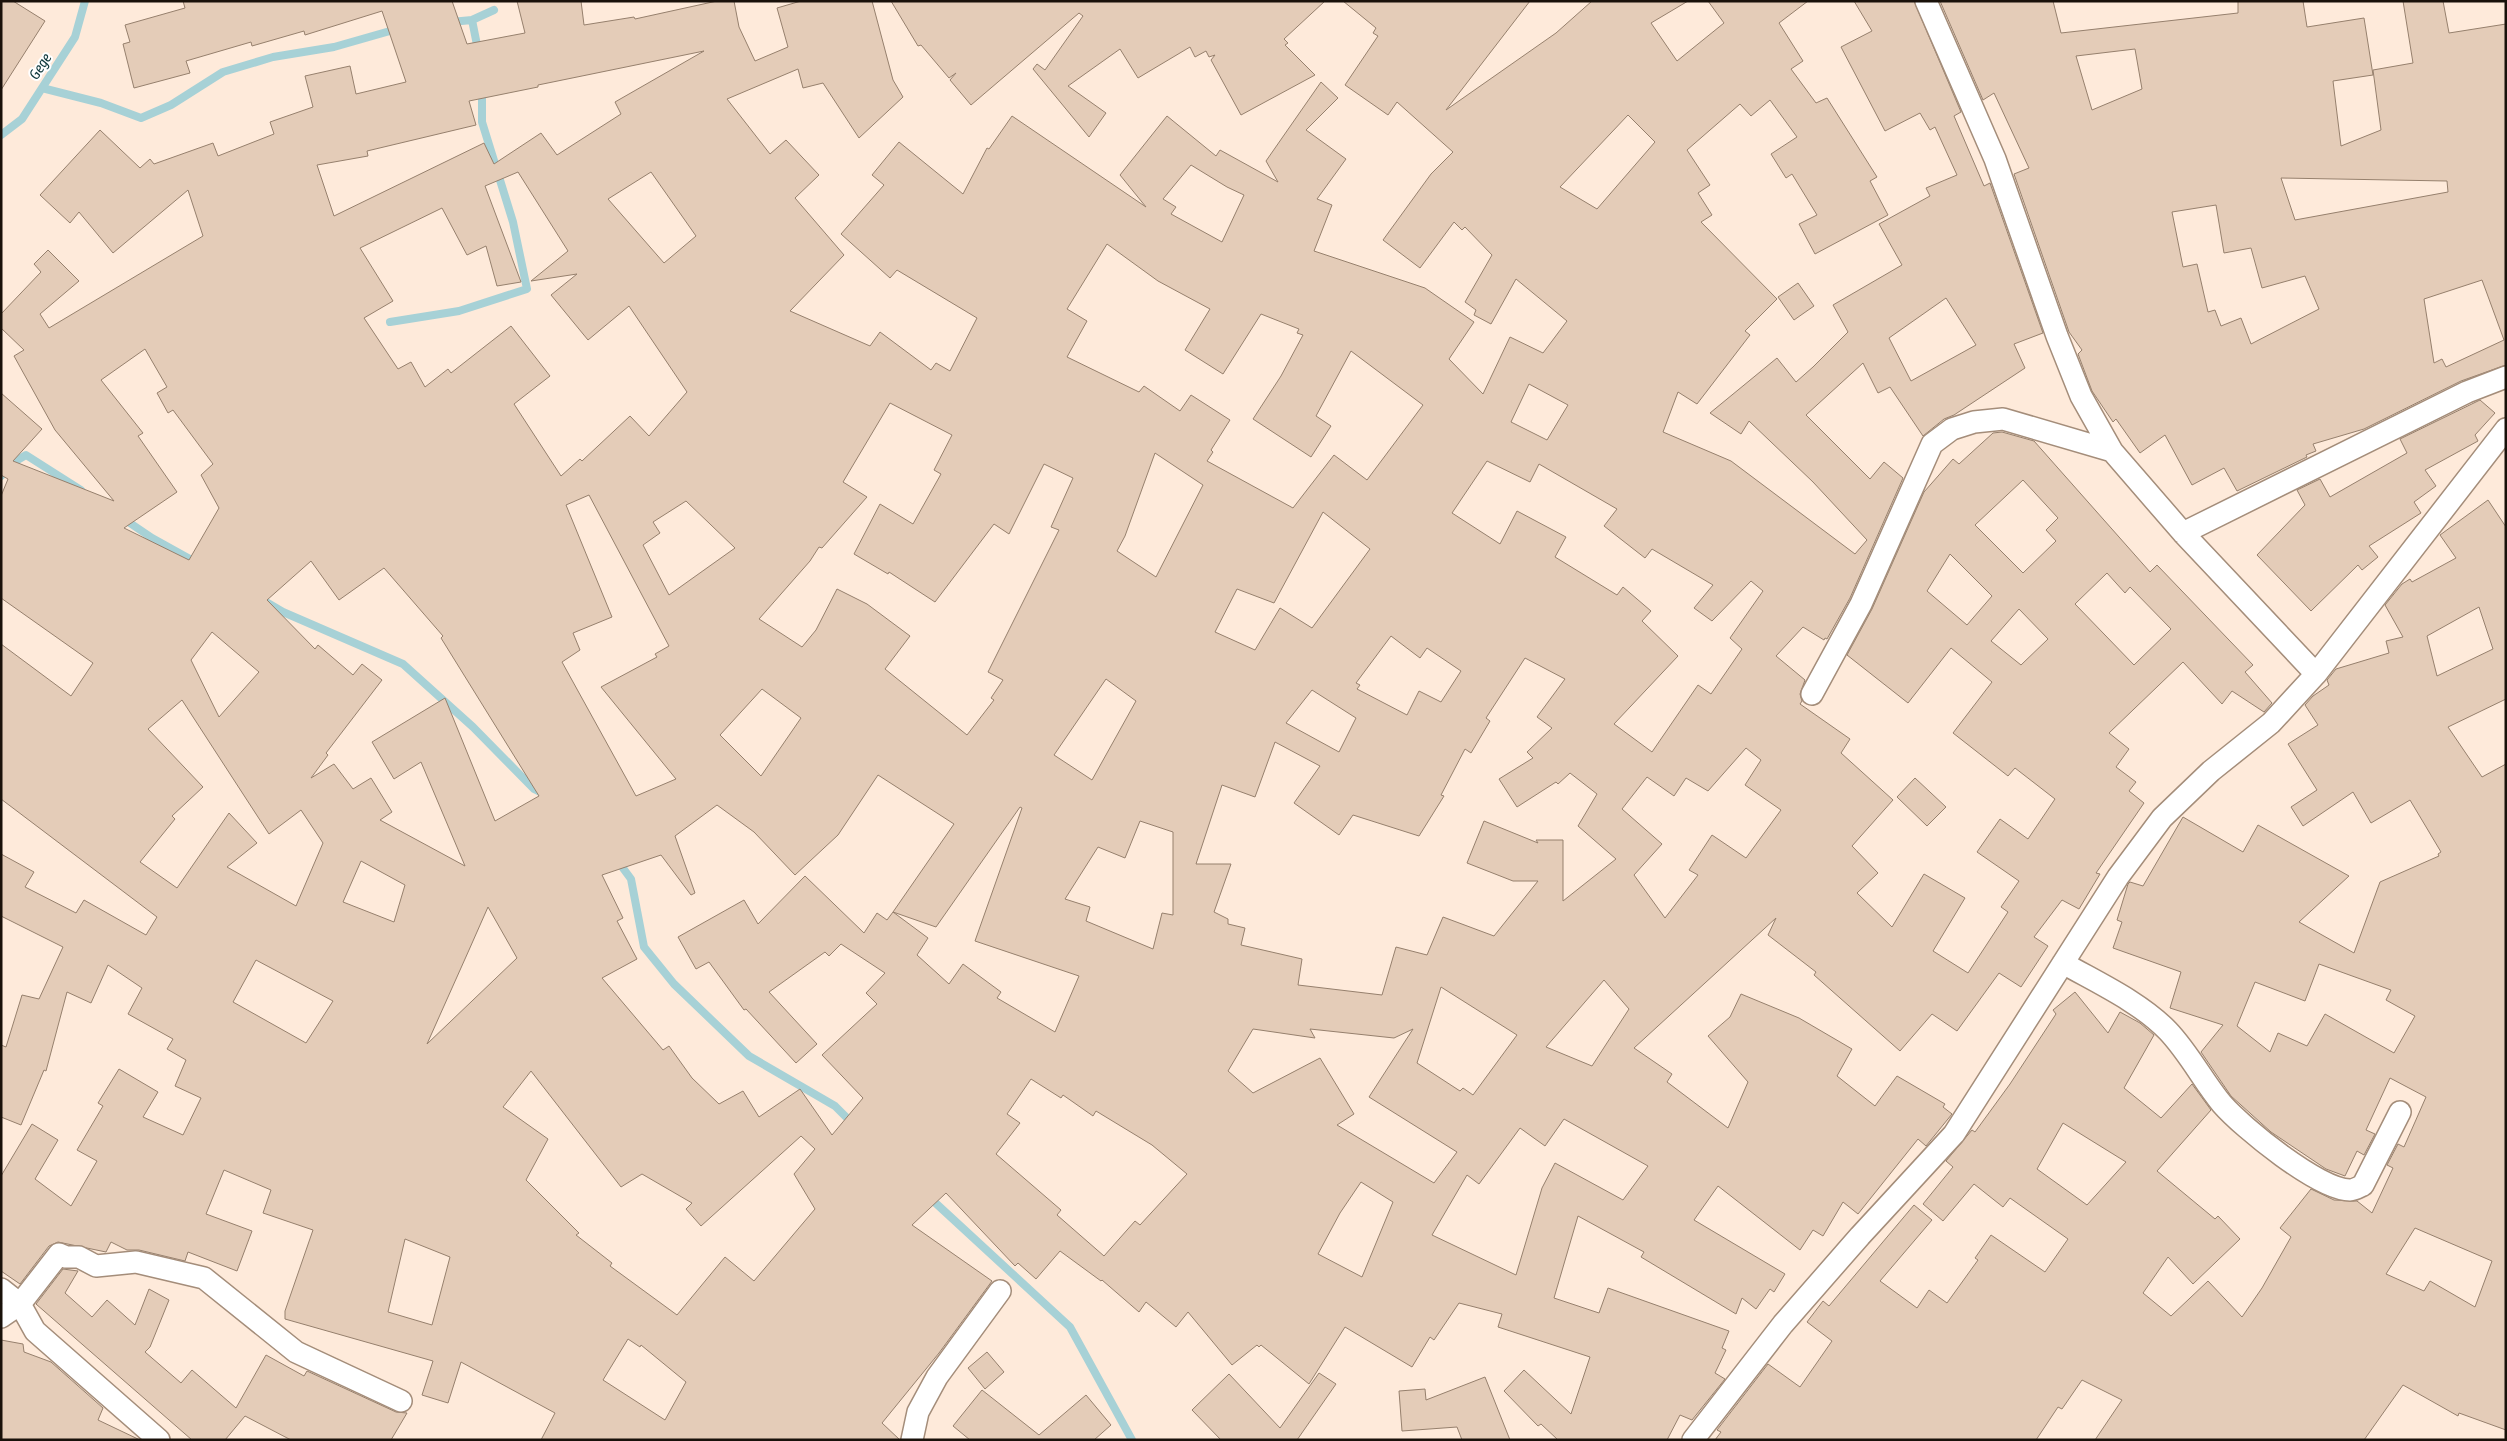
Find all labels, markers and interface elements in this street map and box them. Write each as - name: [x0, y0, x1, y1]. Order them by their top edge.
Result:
- water label: Gege: [25, 49, 55, 82]

